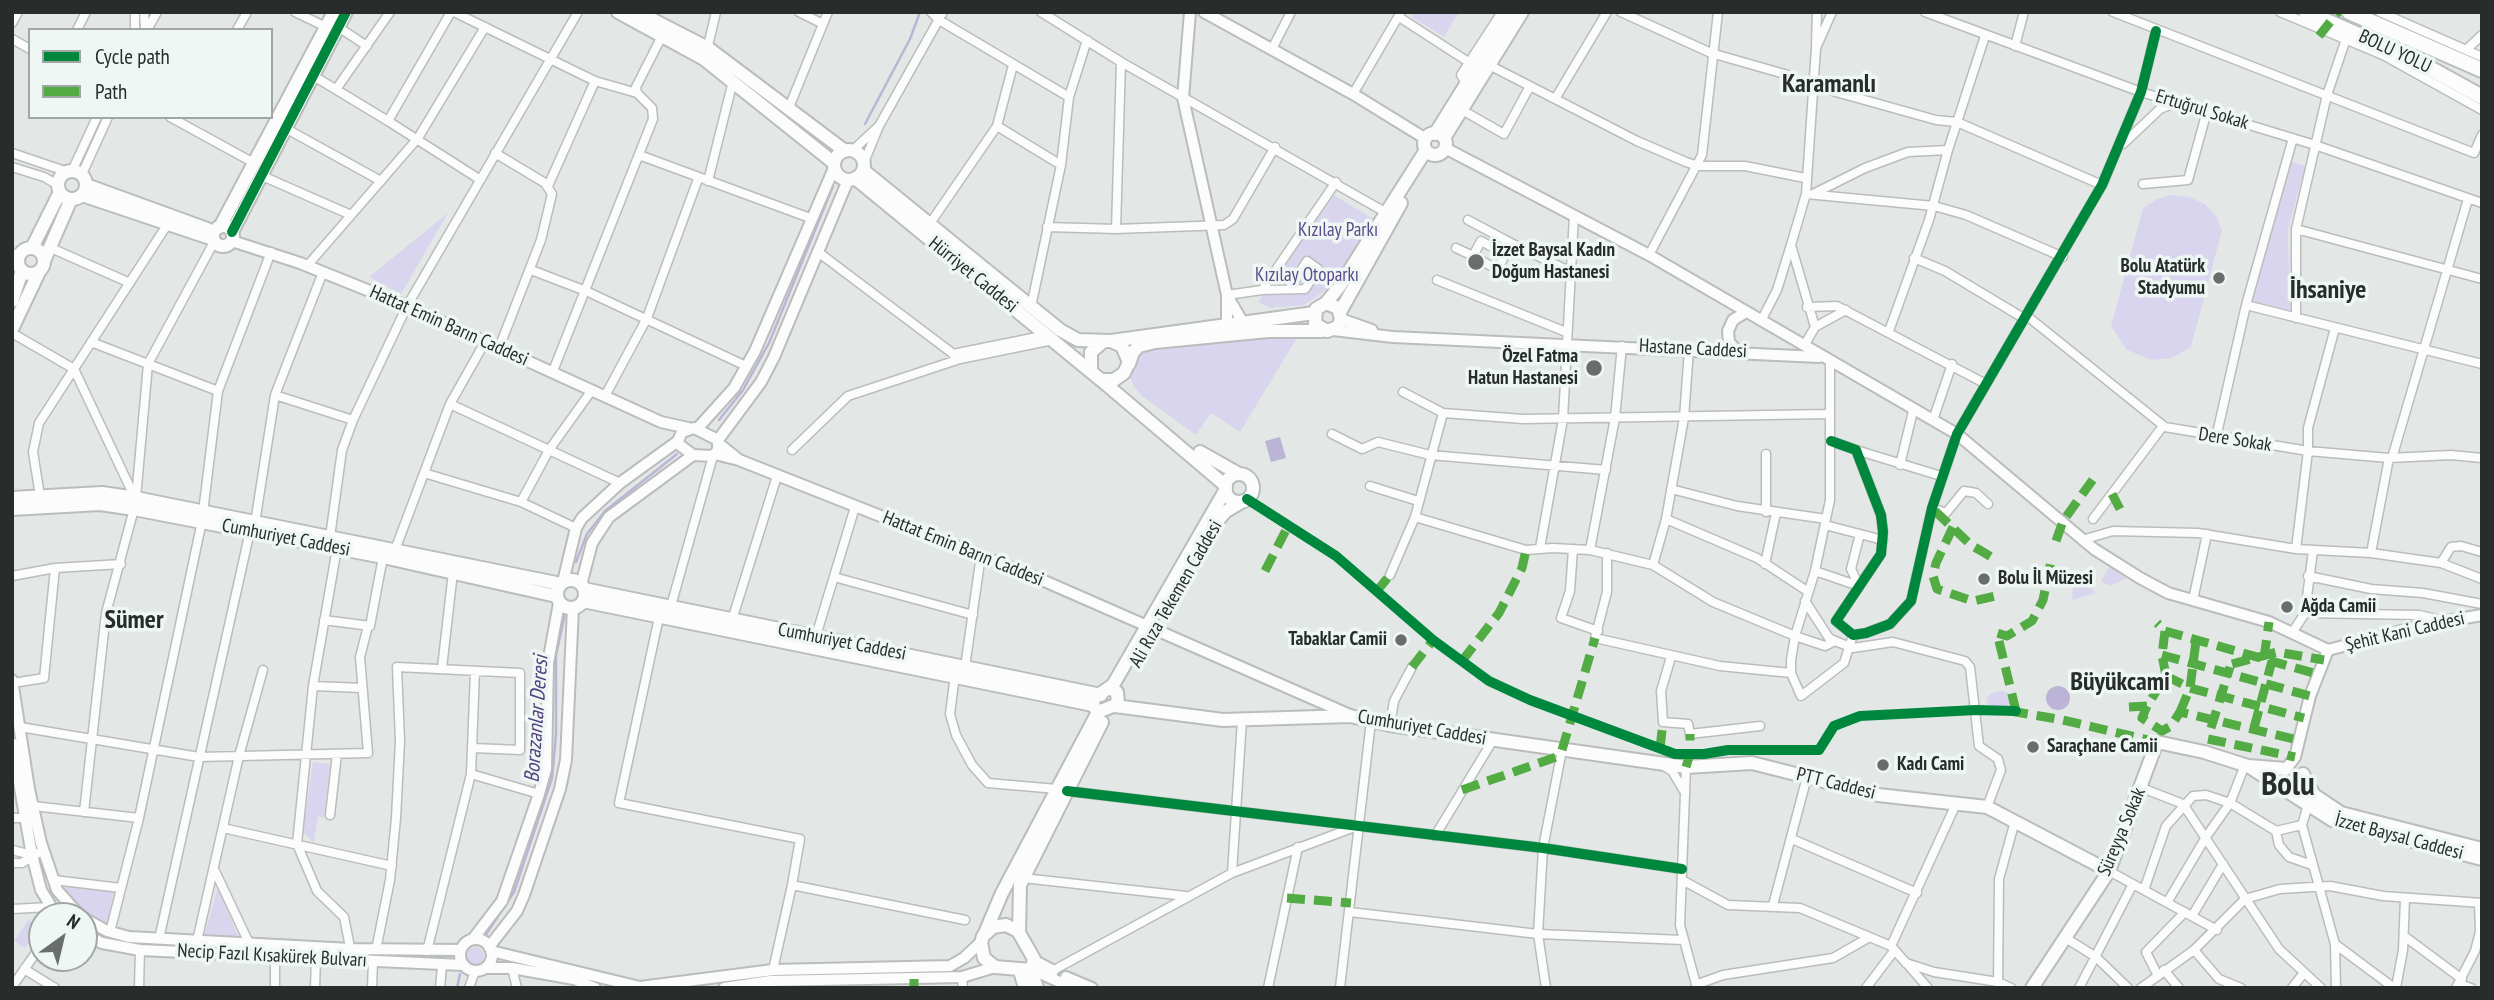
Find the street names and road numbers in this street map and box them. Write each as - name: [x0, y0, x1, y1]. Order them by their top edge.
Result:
- street label: BOLU YOLU: [2355, 25, 2435, 79]
- street label: Ertuğrul Sokak: [2153, 85, 2251, 135]
- street label: Hürriyet Caddesi: [924, 232, 1022, 318]
- street label: Hattat Emin Barın Caddesi: [366, 281, 532, 371]
- street label: Hastane Caddesi: [1638, 335, 1748, 363]
- street label: Dere Sokak: [2197, 423, 2273, 457]
- street label: Hattat Emin Barın Caddesi: [879, 506, 1047, 592]
- street label: Cumhuriyet Caddesi: [220, 514, 352, 562]
- street label: Ali Rıza Tekemen Caddesi: [1125, 516, 1227, 672]
- street label: Şehit Kani Caddesi: [2343, 607, 2467, 657]
- street label: Cumhuriyet Caddesi: [776, 618, 908, 666]
- street label: Cumhuriyet Caddesi: [1356, 705, 1488, 751]
- street label: PTT Caddesi: [1794, 763, 1878, 805]
- street label: Süreyya Sokak: [2093, 784, 2151, 880]
- street label: İzzet Baysal Caddesi: [2332, 809, 2466, 865]
- street label: Necip Fazıl Kısakürek Bulvarı: [177, 940, 367, 972]

